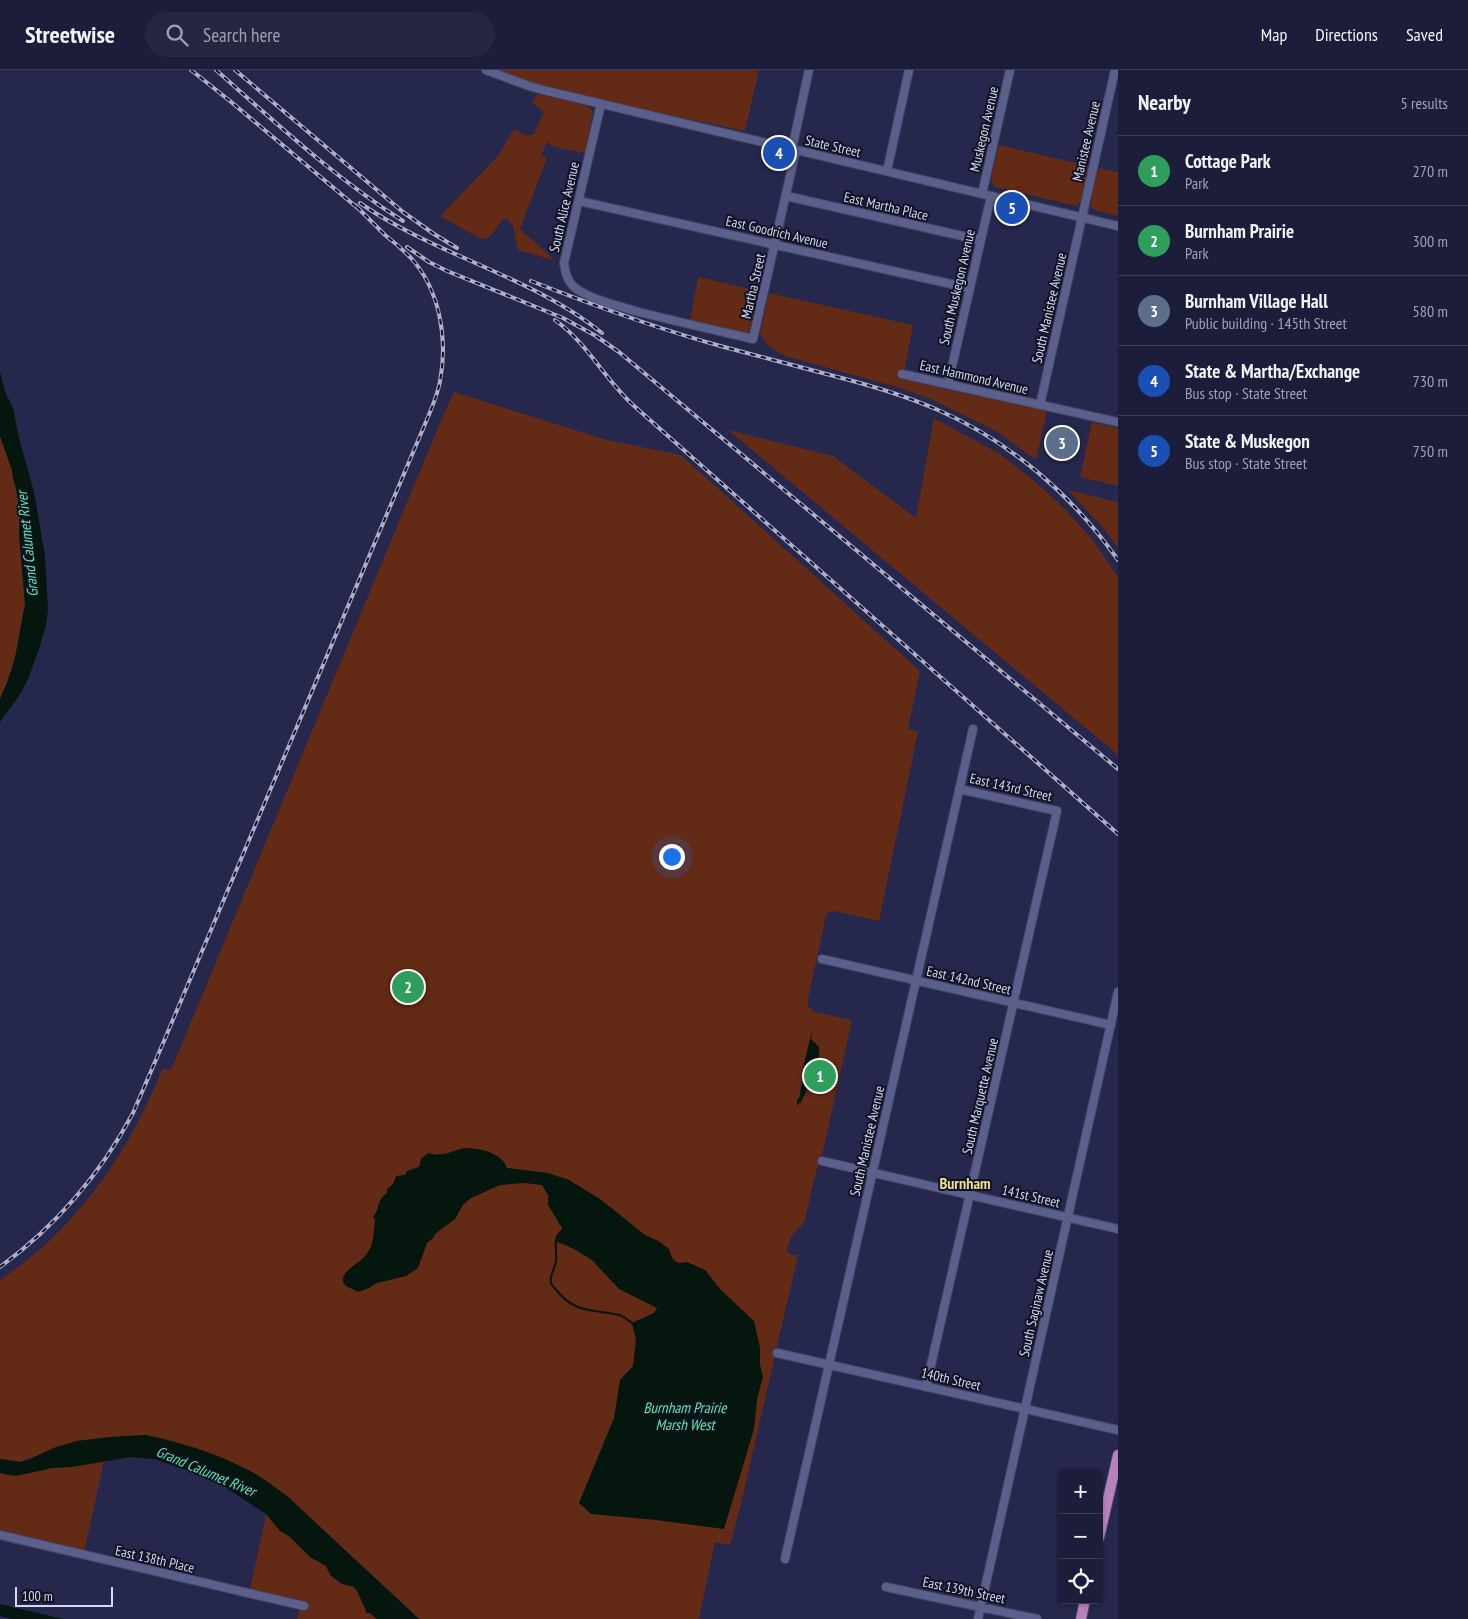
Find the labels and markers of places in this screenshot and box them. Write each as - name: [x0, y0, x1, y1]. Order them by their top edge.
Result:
- pin: 4: [763, 134, 795, 172]
- pin: 5: [996, 189, 1028, 227]
- pin: 3: [1046, 424, 1078, 462]
- pin: 2: [392, 968, 424, 1006]
- pin: 1: [804, 1057, 836, 1095]

